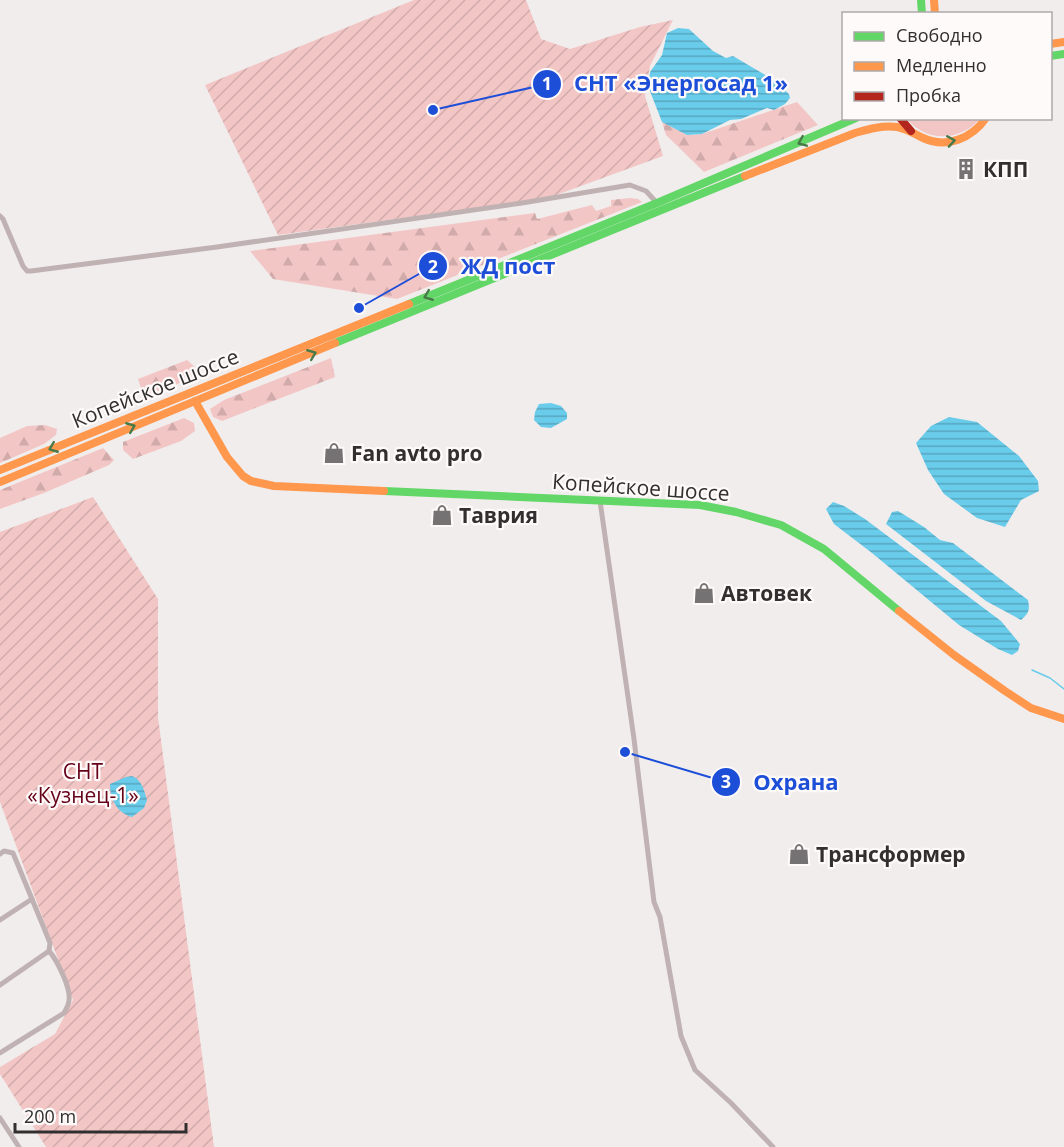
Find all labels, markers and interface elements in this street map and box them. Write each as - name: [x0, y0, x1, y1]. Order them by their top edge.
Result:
- legend: [842, 12, 1052, 120]
- text: Свободно: [896, 23, 983, 47]
- text: Медленно: [896, 53, 987, 77]
- callout: СНТ «Энергосад 1»: [532, 64, 800, 104]
- text: СНТ «Энергосад 1»: [574, 67, 788, 97]
- text: 1: [542, 71, 552, 95]
- text: Пробка: [896, 83, 961, 107]
- one-way arrow: [798, 135, 809, 147]
- one-way arrow: [947, 135, 956, 147]
- place label: КПП: [983, 155, 1028, 183]
- building icon: КПП: [954, 157, 978, 181]
- callout: ЖД пост: [418, 246, 567, 286]
- text: ЖД пост: [461, 250, 555, 280]
- text: 2: [428, 254, 438, 278]
- one-way arrow: [423, 289, 434, 301]
- street label: Копейское шоссе: [67, 342, 243, 434]
- one-way arrow: [306, 348, 317, 361]
- one-way arrow: [125, 422, 136, 434]
- place label: Fan avto pro: [351, 439, 483, 467]
- one-way arrow: [48, 441, 59, 453]
- shop icon: Fan avto pro: [322, 441, 346, 465]
- street label: Копейское шоссе: [551, 467, 731, 507]
- place label: Таврия: [459, 501, 538, 529]
- shop icon: Таврия: [430, 503, 454, 527]
- place label: Автовек: [721, 579, 812, 607]
- shop icon: Автовек: [692, 581, 716, 605]
- park label: СНТ «Кузнец-1»: [27, 757, 139, 809]
- callout: Охрана: [711, 762, 850, 802]
- text: Охрана: [753, 766, 839, 796]
- text: 3: [721, 769, 731, 793]
- place label: Трансформер: [816, 840, 966, 868]
- shop icon: Трансформер: [787, 842, 811, 866]
- scale bar: [15, 1096, 186, 1134]
- text: 200 m: [24, 1104, 76, 1128]

